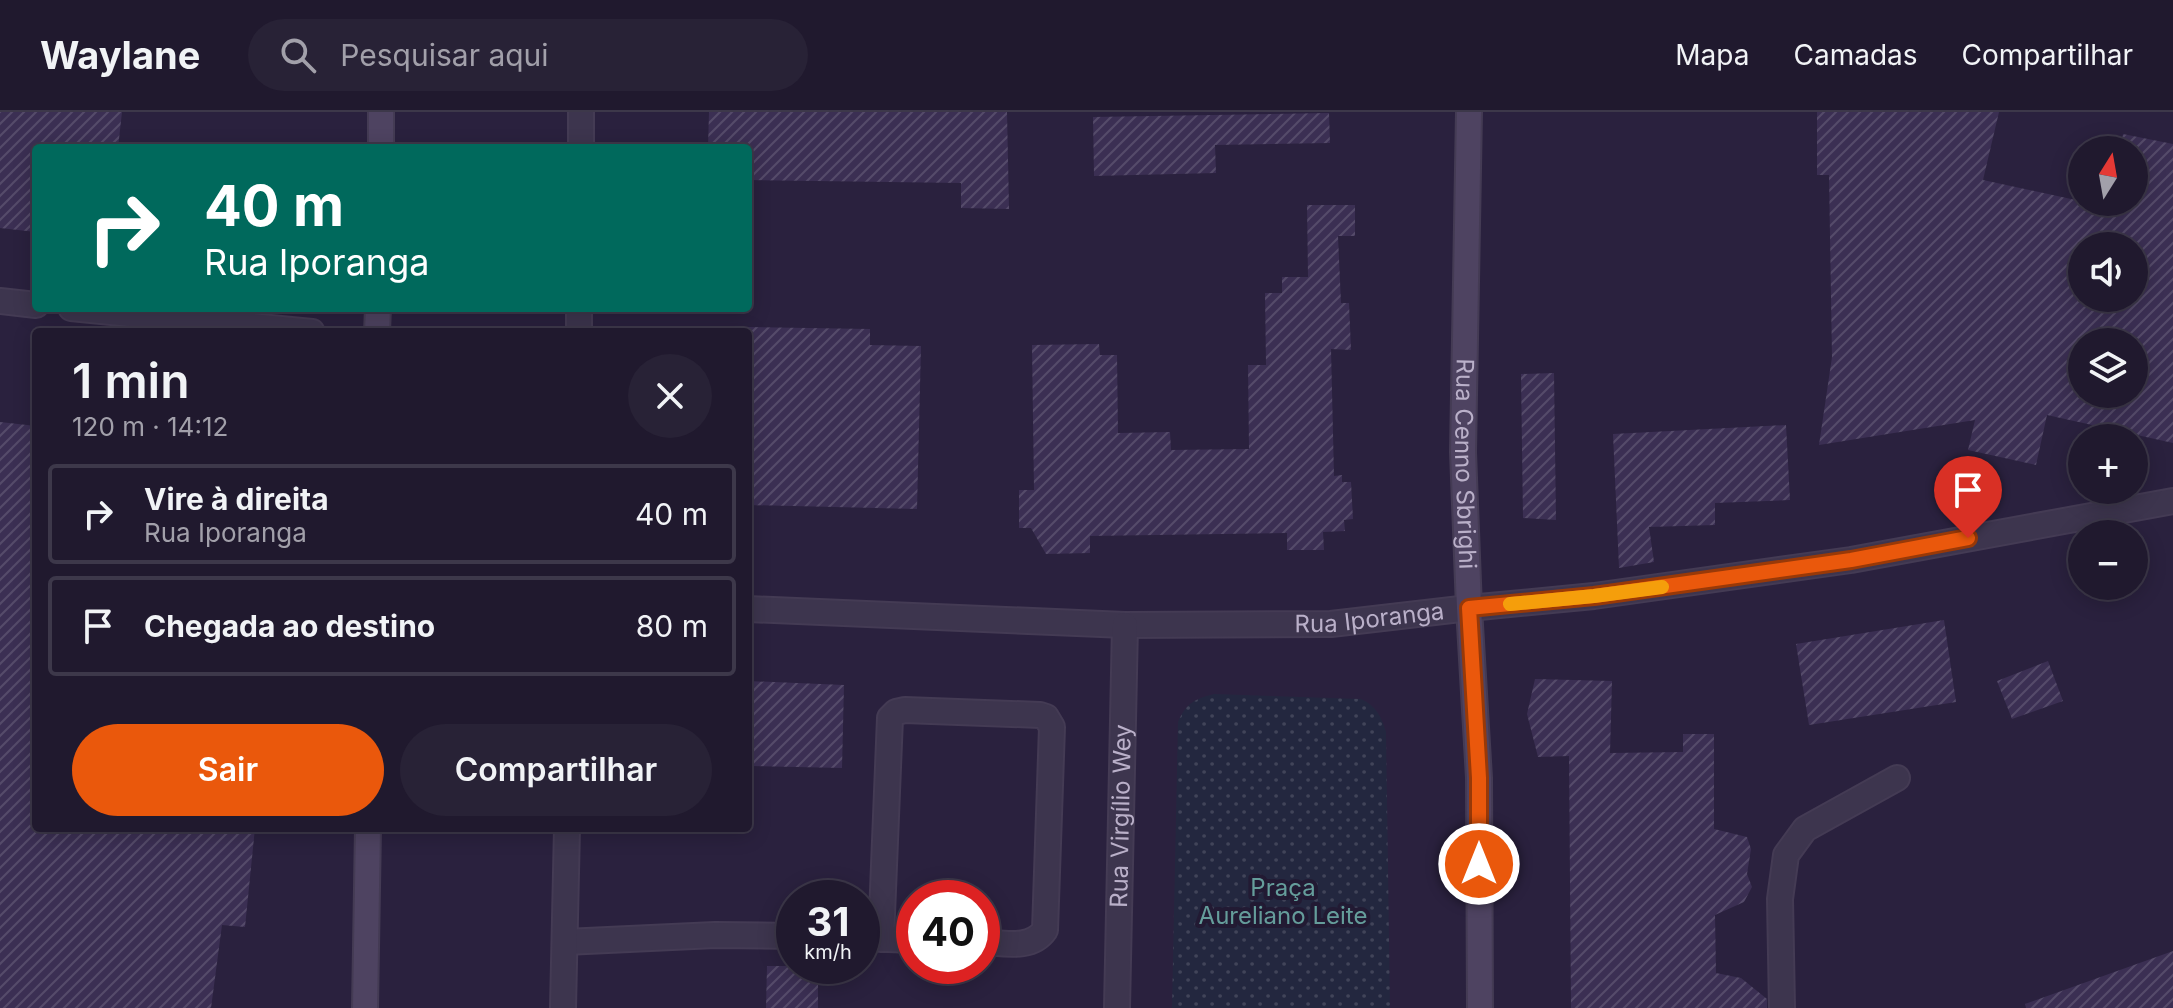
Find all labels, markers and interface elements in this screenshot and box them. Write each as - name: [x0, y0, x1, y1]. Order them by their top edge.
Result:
- search box: [248, 19, 808, 91]
- text: Waylane: [40, 32, 200, 78]
- icon: search: [276, 33, 320, 77]
- text: Pesquisar aqui: [340, 37, 549, 73]
- text: Mapa: [1675, 38, 1749, 72]
- text: Camadas: [1793, 38, 1918, 72]
- text: Compartilhar: [1962, 38, 2133, 72]
- north arrow: [2068, 136, 2148, 216]
- map controls: [2068, 136, 2148, 600]
- text: 40 m: [204, 172, 344, 240]
- icon: right: [72, 176, 176, 280]
- button: sound: [2068, 232, 2148, 312]
- text: Rua Iporanga: [204, 240, 429, 284]
- button: layers: [2068, 328, 2148, 408]
- text: 1 min: [72, 351, 190, 410]
- button: close: [628, 354, 712, 438]
- street label: Rua Cenno Sbrighi: [1449, 358, 1483, 570]
- text: 120 m · 14:12: [72, 411, 228, 442]
- button: +: [2068, 424, 2148, 504]
- pin: [1934, 456, 2002, 538]
- icon: arrive: [1946, 468, 1990, 512]
- text: Vire à direita: [144, 481, 329, 517]
- icon: right: [76, 492, 120, 536]
- text: 40 m: [635, 496, 708, 532]
- text: Rua Iporanga: [144, 517, 307, 548]
- button: −: [2068, 520, 2148, 600]
- street label: Rua Iporanga: [1294, 596, 1446, 638]
- icon: arrive: [76, 604, 120, 648]
- text: Chegada ao destino: [144, 608, 435, 644]
- text: 80 m: [636, 608, 708, 644]
- button: Sair: [72, 724, 384, 816]
- button: Compartilhar: [400, 724, 712, 816]
- street label: Rua Virgílio Wey: [1104, 724, 1137, 908]
- position arrow: [1437, 822, 1521, 906]
- park label: Praça Aureliano Leite: [1199, 873, 1367, 930]
- speed limit sign: 40: [896, 880, 1000, 984]
- text: 31: [806, 897, 850, 946]
- text: km/h: [804, 940, 852, 964]

